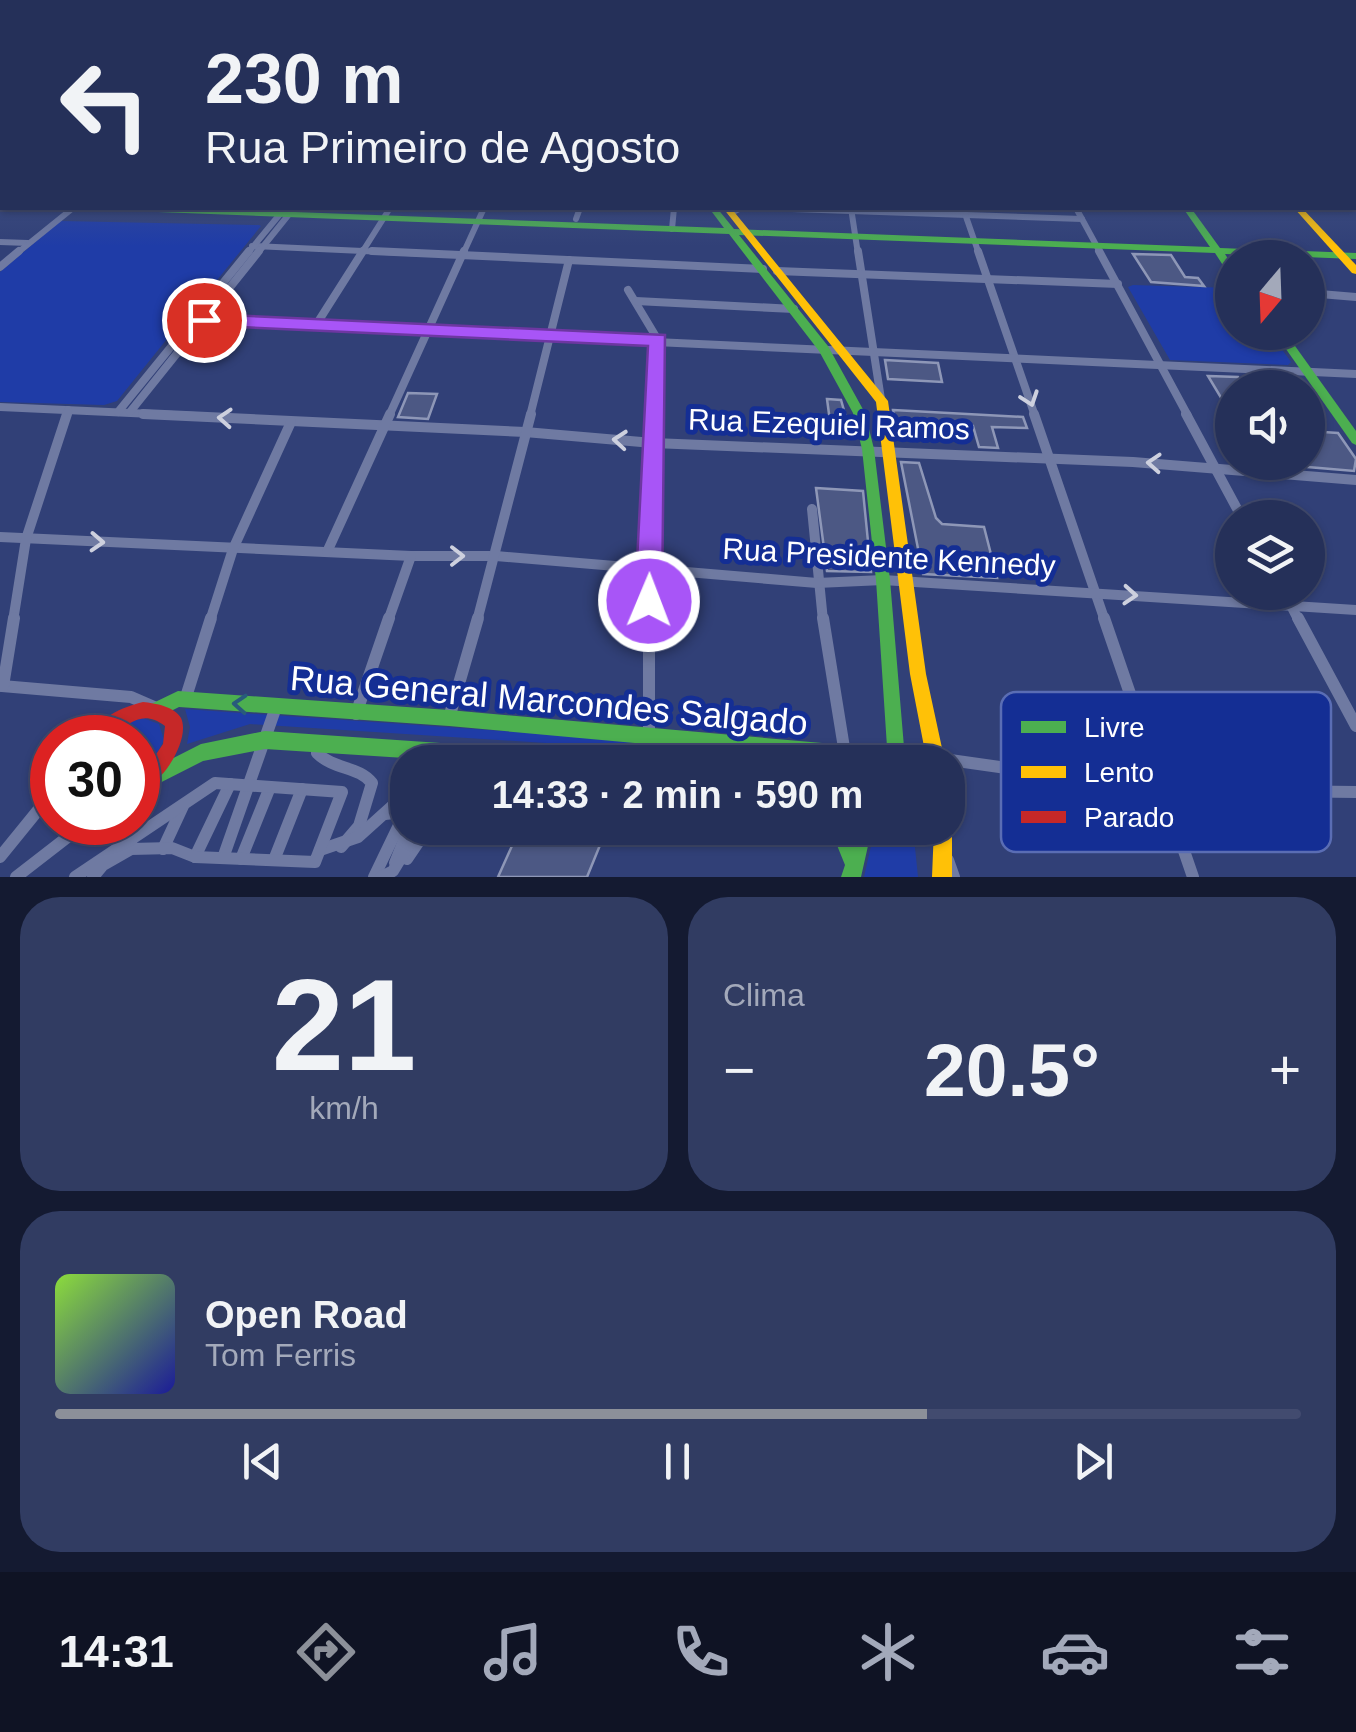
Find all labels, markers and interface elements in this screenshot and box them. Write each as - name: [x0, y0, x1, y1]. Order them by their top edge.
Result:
- icon: left: [40, 40, 170, 170]
- text: 230 m: [205, 40, 403, 118]
- text: Rua Primeiro de Agosto: [205, 122, 680, 173]
- north arrow: [1215, 240, 1325, 350]
- map controls: [1215, 240, 1325, 610]
- pin: [162, 278, 247, 363]
- icon: arrive: [177, 293, 232, 348]
- button: sound: [1215, 370, 1325, 480]
- one-way arrow: [1018, 389, 1039, 406]
- street label: Rua Ezequiel Ramos: [688, 403, 970, 445]
- one-way arrow: [217, 408, 233, 429]
- one-way arrow: [611, 430, 627, 451]
- one-way arrow: [1146, 453, 1162, 474]
- button: layers: [1215, 500, 1325, 610]
- one-way arrow: [90, 531, 106, 552]
- street label: Rua Presidente Kennedy: [722, 532, 1056, 582]
- one-way arrow: [450, 545, 466, 567]
- position arrow: [597, 549, 701, 653]
- one-way arrow: [1123, 584, 1139, 605]
- street label: Rua General Marcondes Salgado: [289, 658, 809, 742]
- legend: [1001, 692, 1331, 852]
- one-way arrow: [232, 694, 248, 716]
- text: Livre: [1084, 712, 1145, 743]
- speed limit sign: 30: [30, 715, 160, 845]
- text: Lento: [1084, 757, 1154, 788]
- text: 14:33 · 2 min · 590 m: [492, 774, 863, 816]
- text: Parado: [1084, 802, 1174, 833]
- text: 21: [272, 952, 416, 1098]
- text: Clima: [723, 977, 805, 1013]
- text: 20.5°: [924, 1028, 1100, 1112]
- text: −: [723, 1039, 755, 1101]
- text: +: [1269, 1039, 1301, 1101]
- text: km/h: [309, 1090, 379, 1126]
- text: Open Road: [205, 1294, 408, 1336]
- text: Tom Ferris: [205, 1337, 356, 1373]
- icon: previous: [235, 1434, 290, 1489]
- icon: pause: [650, 1434, 705, 1489]
- icon: next: [1066, 1434, 1121, 1489]
- icon: directions: [291, 1617, 361, 1687]
- icon: music: [478, 1617, 548, 1687]
- icon: phone: [666, 1617, 736, 1687]
- icon: climate: [853, 1617, 923, 1687]
- icon: car: [1040, 1617, 1110, 1687]
- icon: filters: [1227, 1617, 1297, 1687]
- text: 14:31: [59, 1626, 174, 1677]

